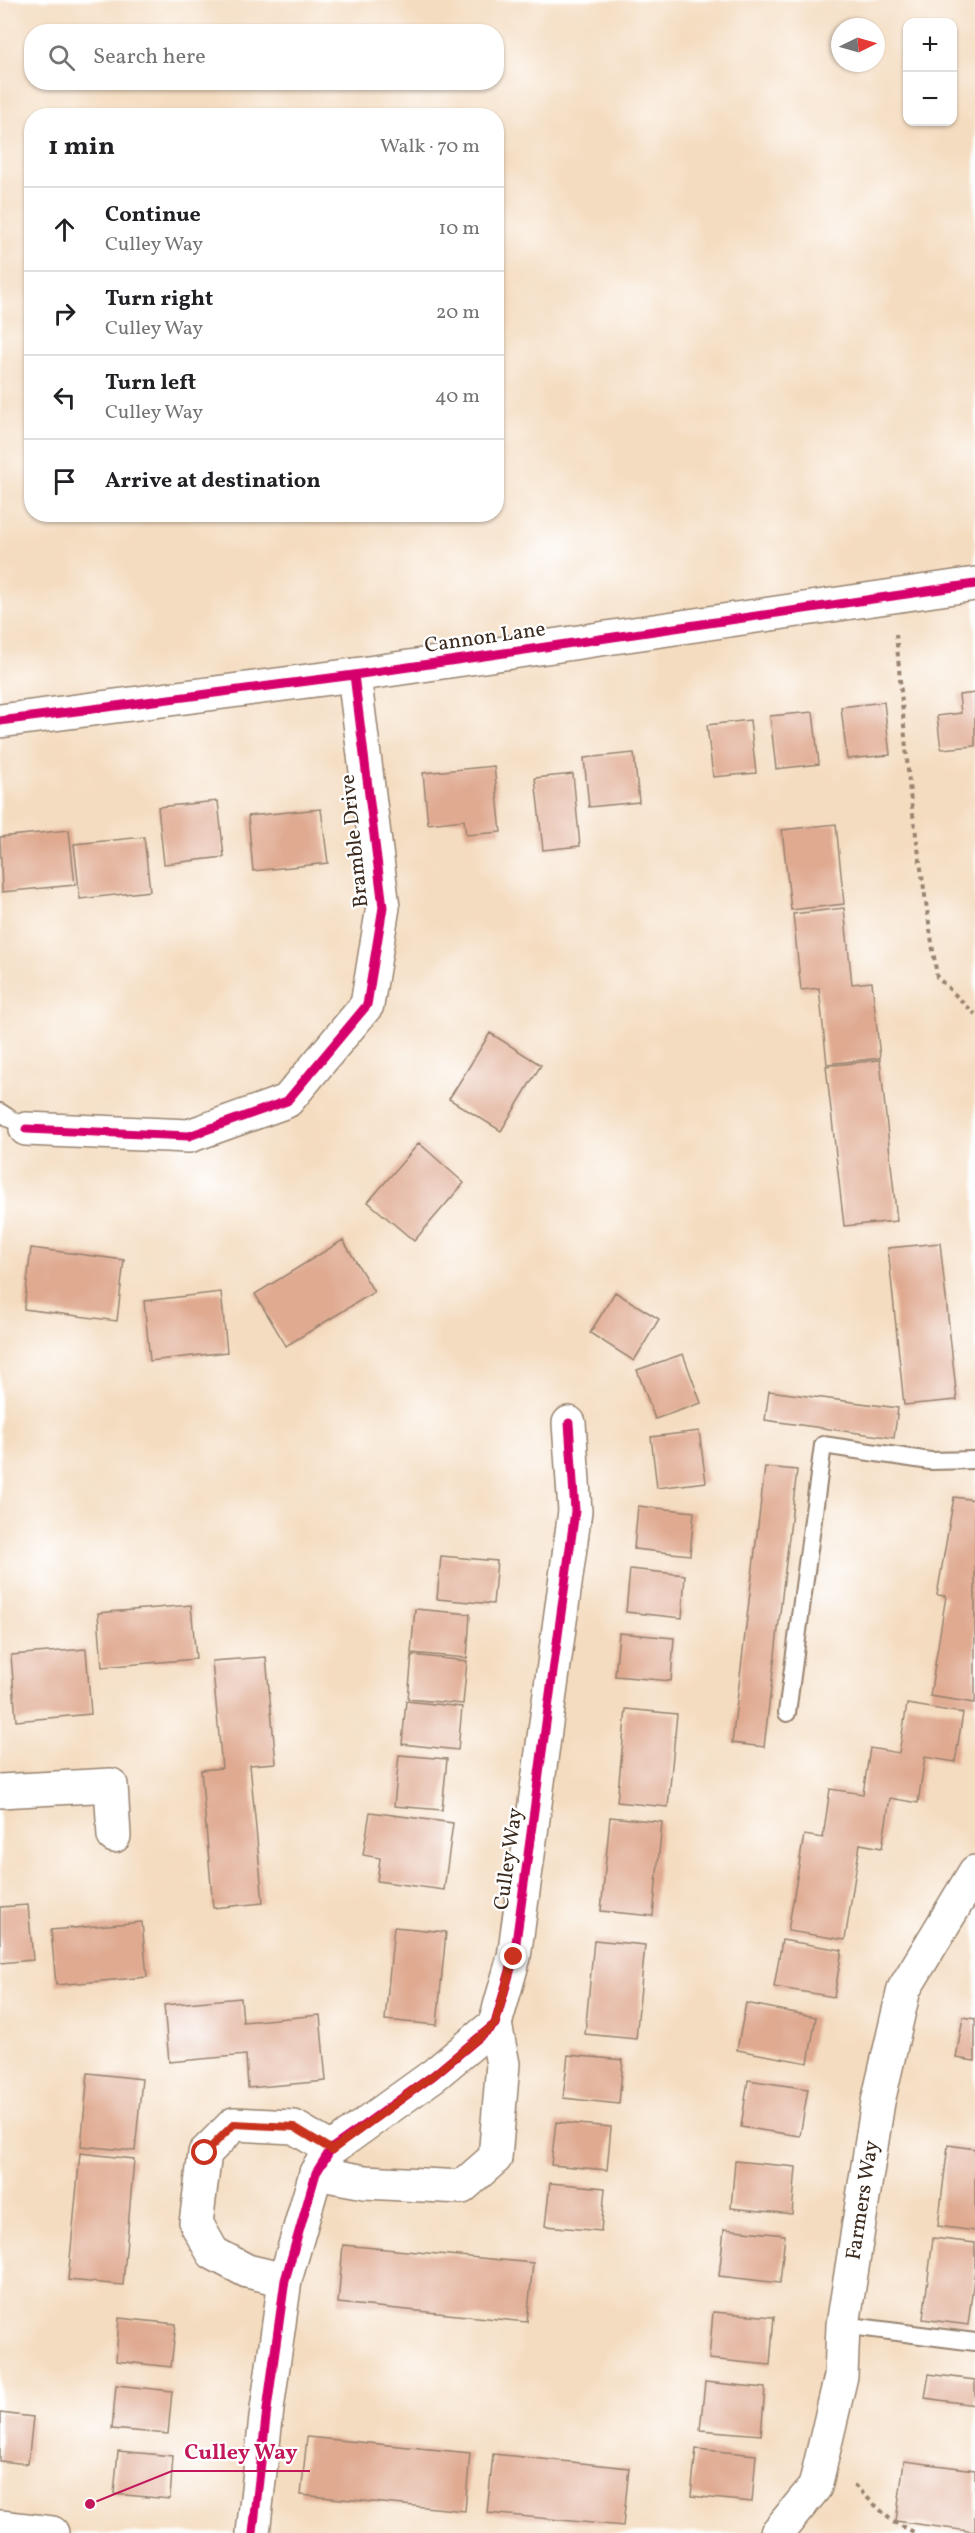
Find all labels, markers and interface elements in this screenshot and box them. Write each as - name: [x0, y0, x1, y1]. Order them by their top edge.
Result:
- north arrow: [831, 18, 885, 72]
- map controls: [903, 18, 957, 126]
- button: +: [903, 18, 957, 72]
- search box: [24, 24, 504, 90]
- icon: search: [45, 41, 78, 74]
- text: Search here: [93, 42, 206, 73]
- button: −: [903, 72, 957, 126]
- text: 1 min: [48, 129, 115, 165]
- text: Walk · 70 m: [380, 133, 480, 161]
- text: Continue: [105, 200, 201, 231]
- icon: ahead: [48, 213, 81, 246]
- text: 10 m: [439, 215, 480, 243]
- text: Culley Way: [105, 231, 203, 259]
- text: Turn right: [105, 284, 213, 315]
- icon: right: [48, 297, 81, 330]
- text: 20 m: [436, 299, 480, 327]
- text: Culley Way: [105, 315, 203, 343]
- text: Turn left: [105, 368, 196, 399]
- icon: left: [48, 381, 81, 414]
- text: 40 m: [435, 383, 480, 411]
- text: Culley Way: [105, 399, 203, 427]
- icon: arrive: [48, 465, 81, 498]
- text: Arrive at destination: [105, 466, 321, 497]
- street label: Cannon Lane: [423, 615, 547, 661]
- street label: Bramble Drive: [334, 773, 376, 909]
- street label: Culley Way: [487, 1805, 531, 1912]
- route end: [500, 1943, 526, 1969]
- street label: Farmers Way: [839, 2138, 886, 2262]
- route start: [191, 2139, 217, 2165]
- callout: Culley Way: [172, 2431, 310, 2471]
- text: Culley Way: [184, 2438, 298, 2469]

